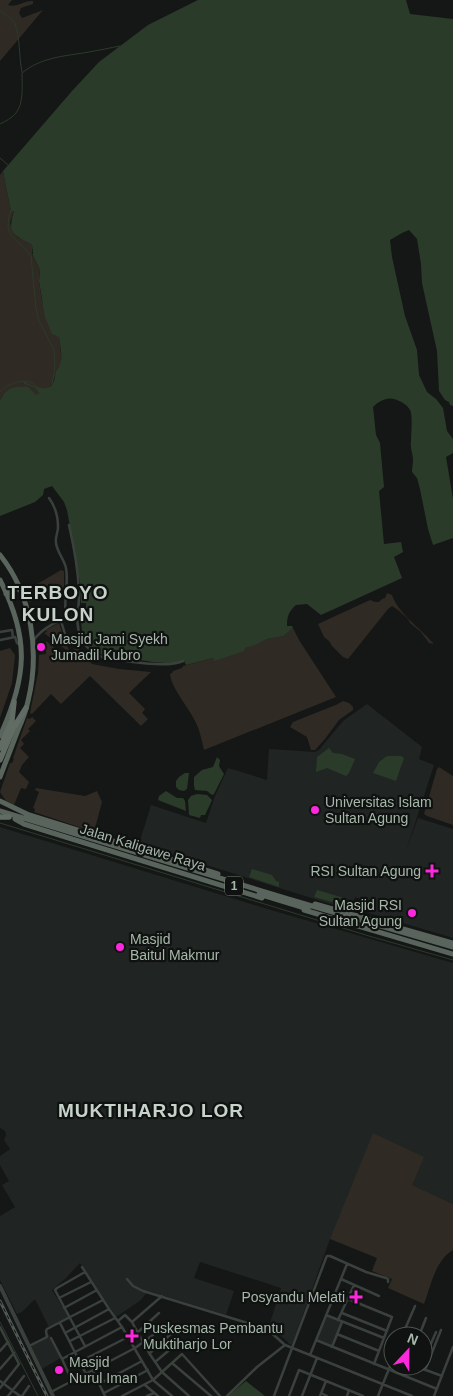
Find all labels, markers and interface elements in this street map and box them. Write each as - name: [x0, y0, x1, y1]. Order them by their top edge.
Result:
- district label: TERBOYO KULON: [8, 582, 108, 625]
- place label: Masjid Jami Syekh Jumadil Kubro: [51, 631, 168, 663]
- marker: Masjid Jami Syekh Jumadil Kubro: [35, 641, 47, 653]
- place label: Universitas Islam Sultan Agung: [325, 794, 432, 826]
- marker: Universitas Islam Sultan Agung: [309, 804, 321, 816]
- street label: Jalan Kaligawe Raya: [78, 820, 208, 874]
- place label: RSI Sultan Agung: [310, 863, 421, 879]
- marker: RSI Sultan Agung: [425, 864, 439, 878]
- road number: 1: [225, 876, 243, 896]
- place label: Masjid RSI Sultan Agung: [319, 897, 402, 929]
- marker: Masjid RSI Sultan Agung: [406, 907, 418, 919]
- place label: Masjid Baitul Makmur: [130, 931, 220, 963]
- marker: Masjid Baitul Makmur: [114, 941, 126, 953]
- district label: MUKTIHARJO LOR: [58, 1100, 244, 1121]
- place label: Posyandu Melati: [241, 1289, 345, 1305]
- marker: Posyandu Melati: [349, 1290, 363, 1304]
- place label: Puskesmas Pembantu Muktiharjo Lor: [143, 1320, 283, 1352]
- north arrow: [383, 1326, 433, 1376]
- marker: Puskesmas Pembantu Muktiharjo Lor: [125, 1329, 139, 1343]
- text: N: [405, 1330, 421, 1348]
- place label: Masjid Nurul Iman: [69, 1354, 137, 1386]
- marker: Masjid Nurul Iman: [53, 1364, 65, 1376]

